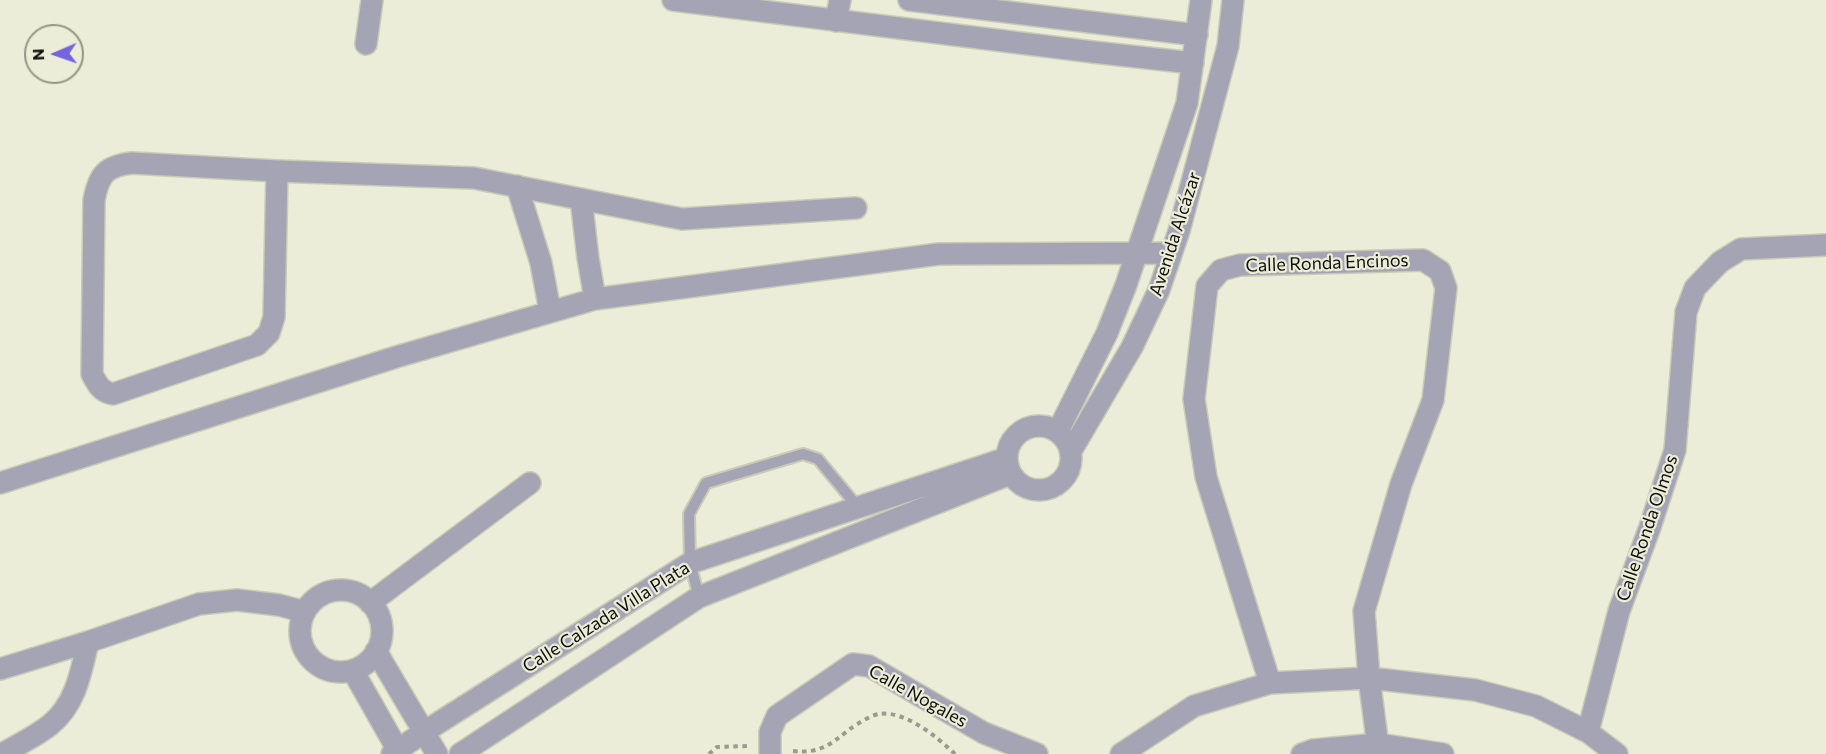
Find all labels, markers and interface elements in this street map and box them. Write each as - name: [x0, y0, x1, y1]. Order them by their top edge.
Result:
- north arrow: [24, 24, 84, 84]
- text: N: [28, 48, 47, 61]
- street label: Avenida Alcázar: [1145, 169, 1205, 299]
- street label: Calle Ronda Encinos: [1245, 249, 1409, 277]
- street label: Calle Ronda Olmos: [1612, 452, 1682, 604]
- street label: Calle Calzada Villa Plata: [519, 557, 693, 677]
- street label: Calle Nogales: [865, 660, 971, 732]

